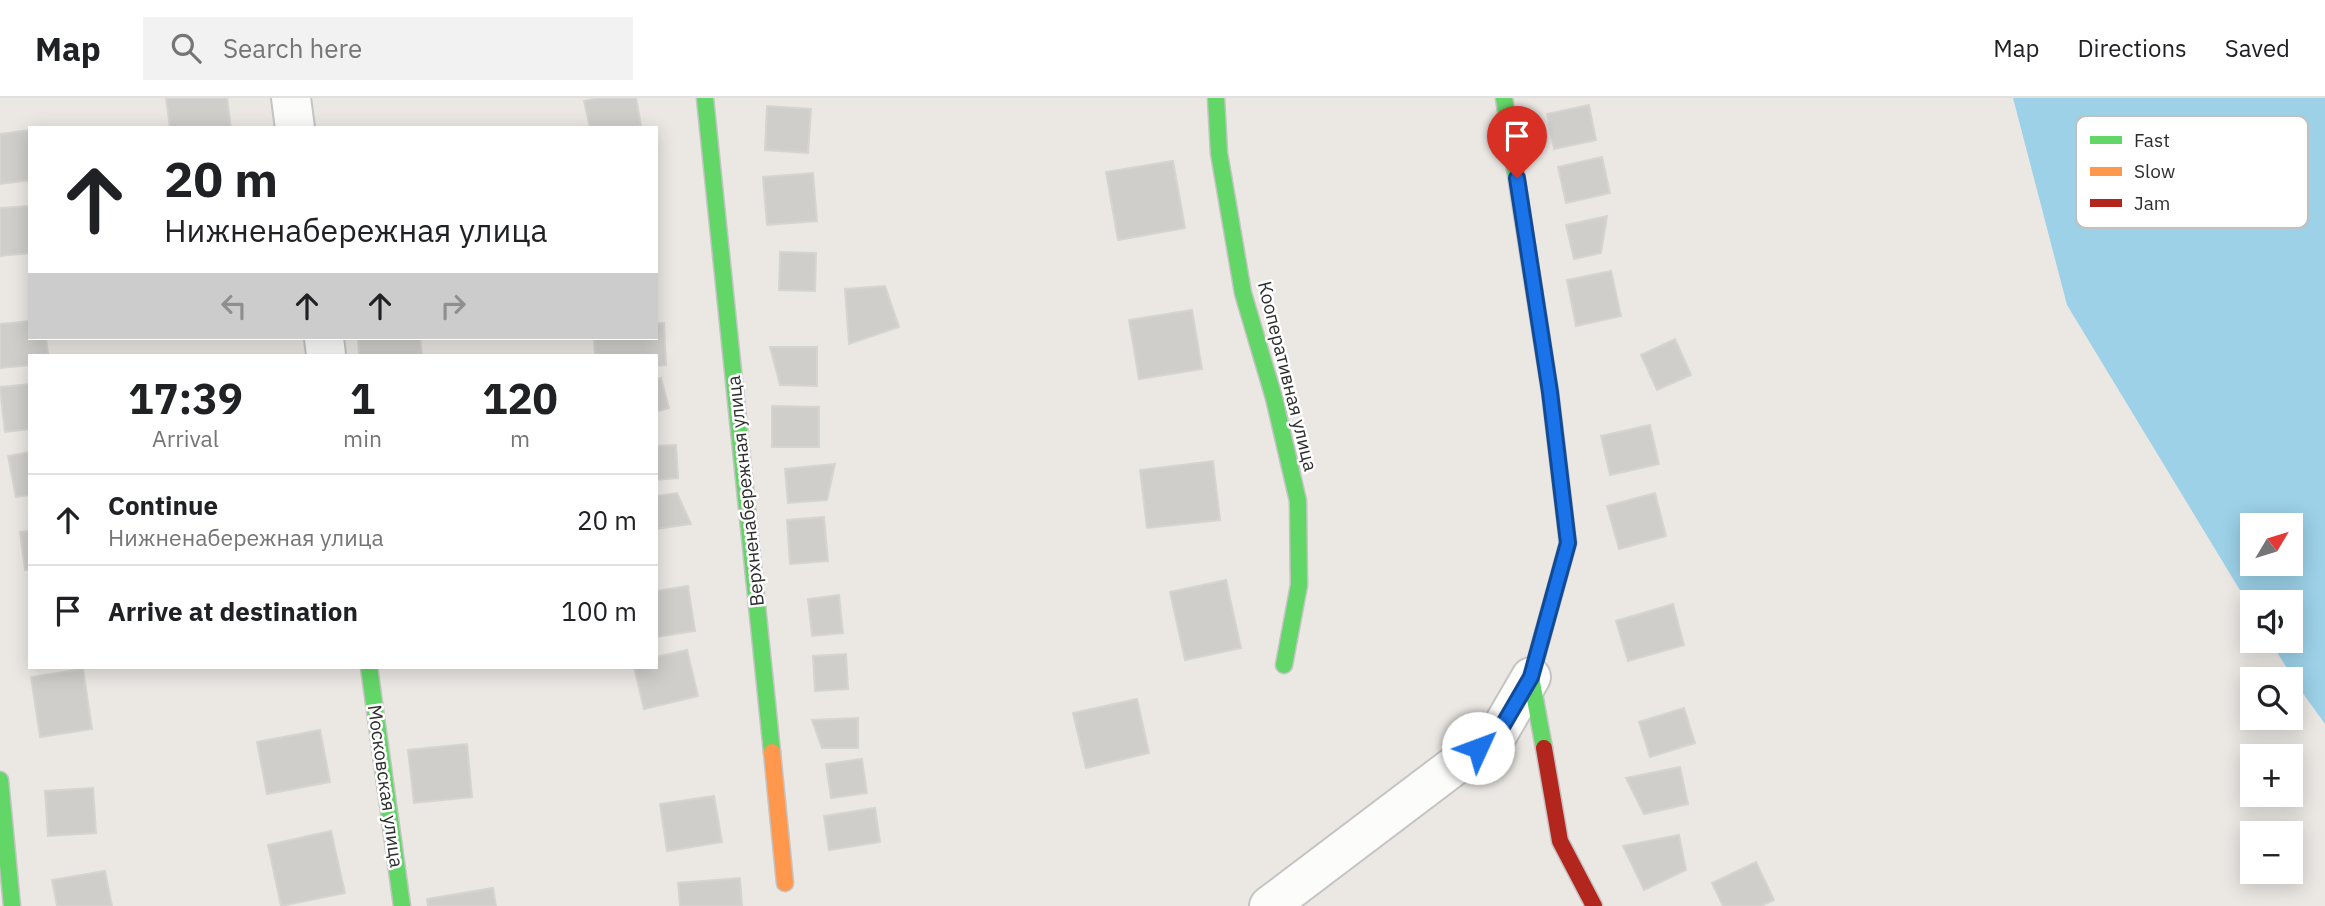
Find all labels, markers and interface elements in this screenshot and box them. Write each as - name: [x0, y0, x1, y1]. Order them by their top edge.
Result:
- search box: [143, 17, 633, 80]
- text: Map: [35, 27, 101, 70]
- icon: search: [167, 29, 205, 67]
- text: Search here: [223, 31, 362, 65]
- text: Map: [1993, 32, 2039, 64]
- text: Directions: [2077, 32, 2187, 64]
- text: Saved: [2225, 32, 2290, 64]
- pin: [1487, 106, 1547, 178]
- legend: [2076, 116, 2308, 228]
- icon: arrive: [1498, 117, 1536, 155]
- text: Fast: [2134, 128, 2170, 152]
- text: 20 m: [164, 147, 278, 210]
- icon: ahead: [49, 154, 140, 245]
- text: Slow: [2134, 159, 2175, 183]
- text: Jam: [2134, 191, 2170, 215]
- text: Нижненабережная улица: [164, 209, 548, 251]
- street label: Кооперативная улица: [1253, 279, 1323, 473]
- icon: left: [215, 287, 253, 325]
- icon: ahead: [288, 287, 326, 325]
- icon: ahead: [361, 287, 399, 325]
- icon: right: [434, 287, 472, 325]
- text: 17:39: [128, 371, 243, 426]
- text: 1: [350, 371, 375, 426]
- text: 120: [482, 371, 558, 426]
- street label: Верхненабережная улица: [721, 374, 769, 608]
- text: Arrival: [152, 423, 219, 453]
- text: min: [343, 423, 382, 453]
- text: m: [510, 423, 530, 453]
- text: Continue: [108, 488, 218, 522]
- icon: ahead: [49, 501, 87, 539]
- text: 20 m: [577, 503, 637, 537]
- north arrow: [2240, 513, 2303, 576]
- map controls: [2240, 513, 2303, 884]
- text: Нижненабережная улица: [108, 522, 384, 552]
- button: sound: [2240, 590, 2303, 653]
- icon: arrive: [49, 592, 87, 630]
- text: Arrive at destination: [108, 594, 358, 628]
- text: 100 m: [561, 594, 637, 628]
- button: search: [2240, 667, 2303, 730]
- street label: Московская улица: [363, 703, 409, 869]
- position arrow: [1441, 711, 1515, 785]
- button: +: [2240, 744, 2303, 807]
- button: −: [2240, 821, 2303, 884]

